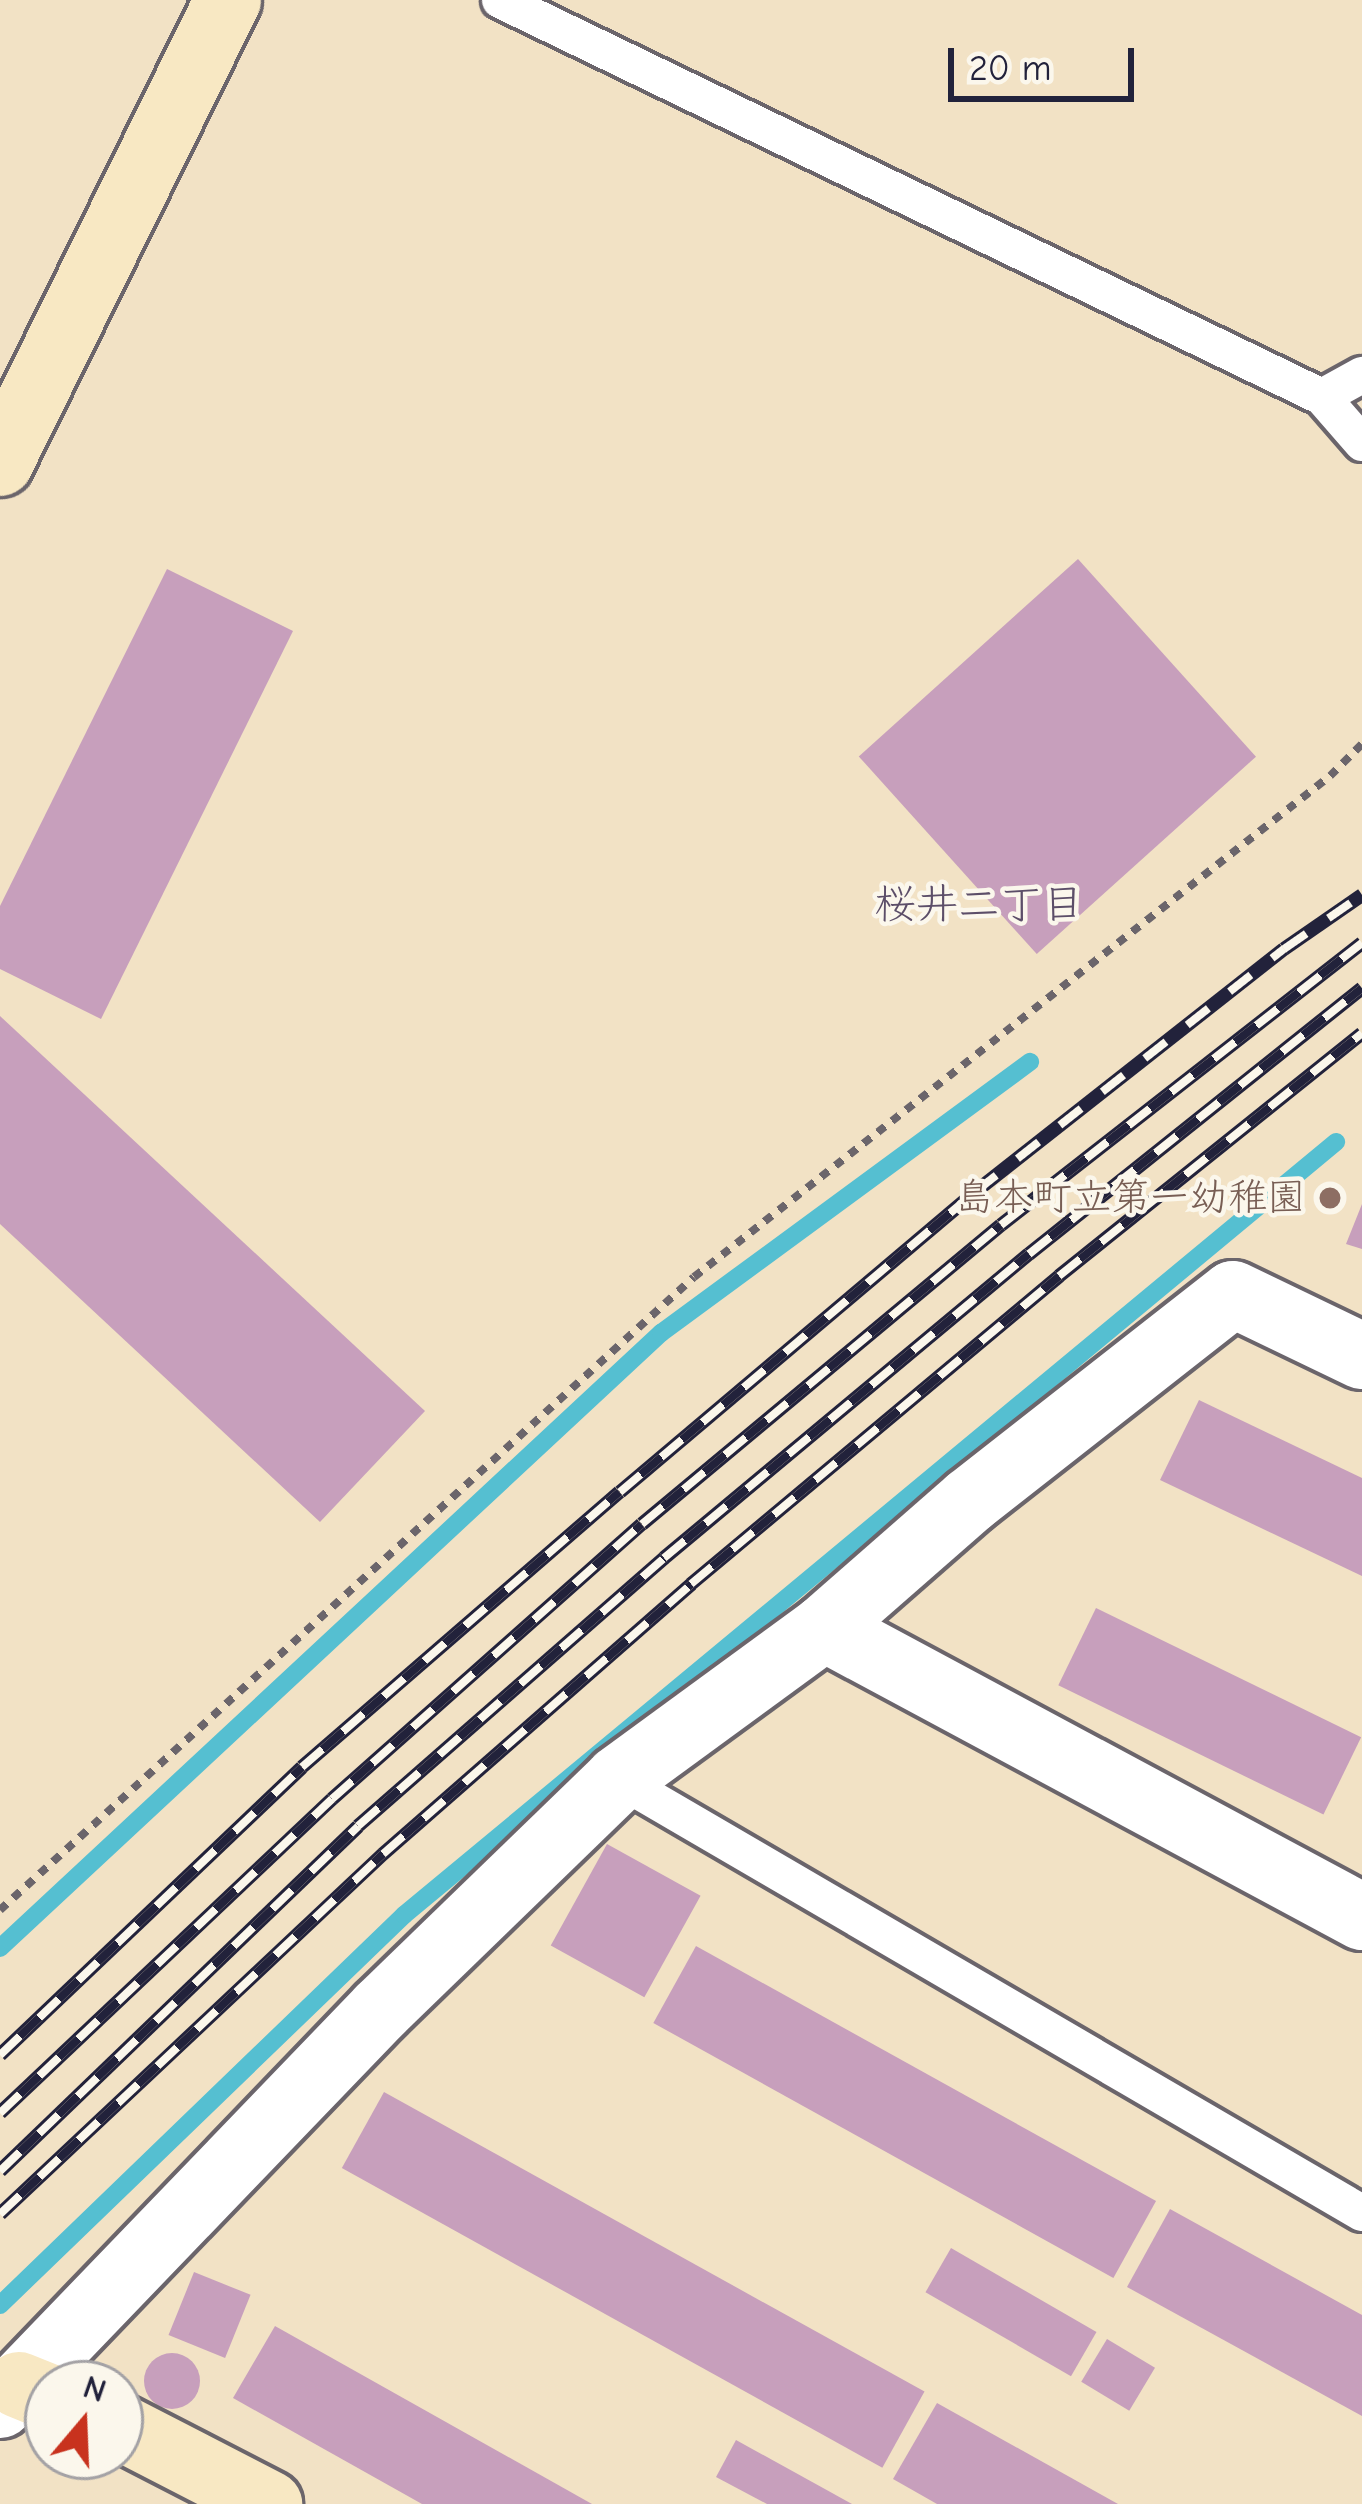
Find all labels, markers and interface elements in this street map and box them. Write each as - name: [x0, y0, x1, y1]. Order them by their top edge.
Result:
- scale bar: [954, 24, 1140, 98]
- text: 20 m: [969, 48, 1052, 89]
- district label: 桜井二丁目: [874, 880, 1084, 930]
- place label: 島本町立第一幼稚園: [955, 1175, 1306, 1221]
- marker: 島本町立第一幼稚園: [1317, 1185, 1343, 1211]
- north arrow: [24, 2360, 144, 2480]
- text: N: [78, 2367, 111, 2410]

